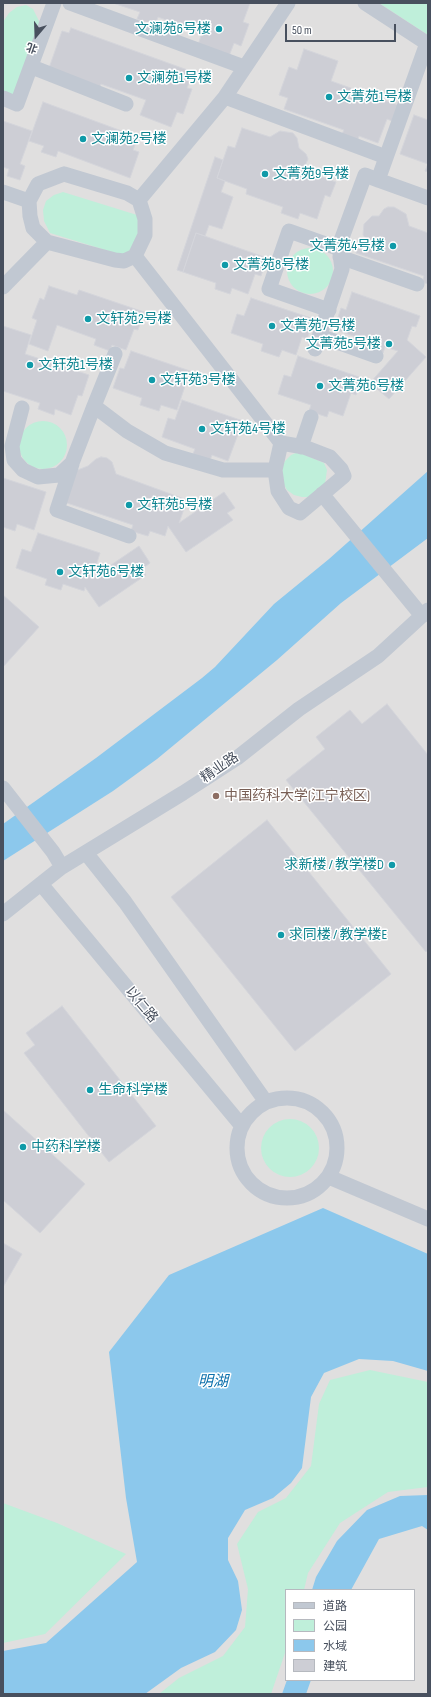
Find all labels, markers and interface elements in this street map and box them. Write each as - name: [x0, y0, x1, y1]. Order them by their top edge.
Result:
- north arrow: [16, 16, 56, 56]
- scale bar: [287, 16, 398, 42]
- place label: 文澜苑6号楼: [135, 21, 211, 37]
- text: 50 m: [292, 23, 312, 38]
- marker: 文澜苑6号楼: [214, 24, 224, 34]
- text: 北: [25, 40, 39, 56]
- place label: 文澜苑1号楼: [137, 70, 212, 86]
- marker: 文澜苑1号楼: [124, 73, 134, 83]
- place label: 文菁苑1号楼: [337, 89, 412, 105]
- marker: 文菁苑1号楼: [324, 92, 334, 102]
- place label: 文澜苑2号楼: [91, 131, 167, 147]
- marker: 文澜苑2号楼: [78, 134, 88, 144]
- place label: 文菁苑9号楼: [273, 166, 349, 182]
- marker: 文菁苑9号楼: [260, 169, 270, 179]
- place label: 文菁苑4号楼: [309, 238, 385, 254]
- marker: 文菁苑4号楼: [388, 241, 398, 251]
- place label: 文菁苑8号楼: [233, 257, 309, 273]
- marker: 文菁苑8号楼: [220, 260, 230, 270]
- place label: 文轩苑2号楼: [96, 311, 172, 327]
- marker: 文轩苑2号楼: [83, 314, 93, 324]
- place label: 文菁苑7号楼: [280, 318, 356, 334]
- marker: 文菁苑7号楼: [267, 321, 277, 331]
- place label: 文菁苑5号楼: [305, 336, 381, 352]
- marker: 文菁苑5号楼: [384, 339, 394, 349]
- place label: 文轩苑1号楼: [38, 357, 113, 373]
- marker: 文轩苑1号楼: [25, 360, 35, 370]
- place label: 文轩苑3号楼: [160, 372, 236, 388]
- marker: 文轩苑3号楼: [147, 375, 157, 385]
- place label: 文菁苑6号楼: [328, 378, 404, 394]
- marker: 文菁苑6号楼: [315, 381, 325, 391]
- place label: 文轩苑4号楼: [210, 421, 286, 437]
- marker: 文轩苑4号楼: [197, 424, 207, 434]
- place label: 文轩苑5号楼: [137, 497, 213, 513]
- marker: 文轩苑5号楼: [124, 500, 134, 510]
- place label: 文轩苑6号楼: [68, 564, 144, 580]
- marker: 文轩苑6号楼: [55, 567, 65, 577]
- street label: 精业路: [198, 749, 242, 787]
- place label: 中国药科大学(江宁校区): [224, 788, 370, 804]
- marker: 中国药科大学(江宁校区): [211, 791, 221, 801]
- place label: 求新楼 / 教学楼D: [285, 857, 384, 873]
- marker: 求新楼 / 教学楼D: [387, 860, 397, 870]
- place label: 求同楼 / 教学楼E: [289, 927, 387, 943]
- marker: 求同楼 / 教学楼E: [276, 930, 286, 940]
- street label: 以仁路: [121, 984, 161, 1026]
- place label: 生命科学楼: [98, 1082, 168, 1098]
- marker: 生命科学楼: [85, 1085, 95, 1095]
- place label: 中药科学楼: [31, 1139, 101, 1155]
- marker: 中药科学楼: [18, 1142, 28, 1152]
- water label: 明湖: [198, 1373, 228, 1391]
- legend: [285, 1589, 415, 1681]
- text: 道路: [323, 1599, 347, 1614]
- text: 公园: [323, 1619, 347, 1634]
- text: 水域: [323, 1639, 347, 1654]
- text: 建筑: [323, 1659, 347, 1674]

